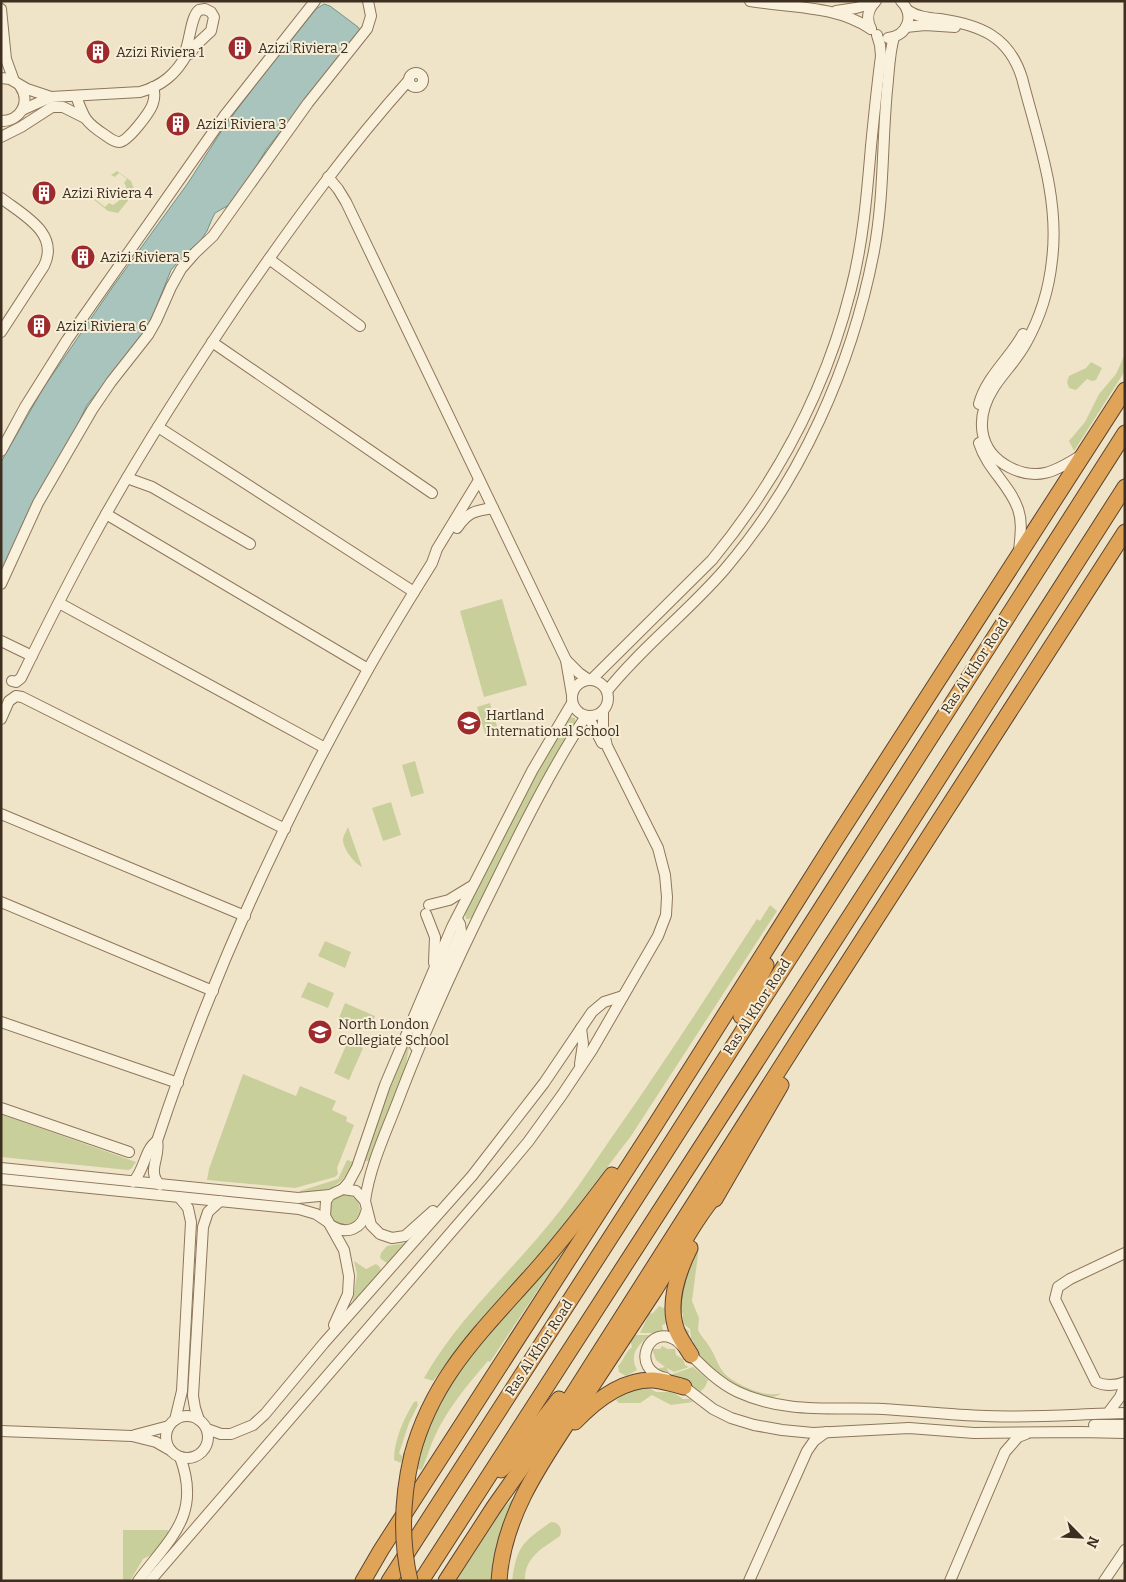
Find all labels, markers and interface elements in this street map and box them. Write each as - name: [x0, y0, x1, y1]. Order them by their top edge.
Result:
- building icon: Azizi Riviera 2: [227, 35, 253, 61]
- building icon: Azizi Riviera 1: [85, 39, 111, 65]
- place label: Azizi Riviera 2: [258, 40, 348, 57]
- place label: Azizi Riviera 1: [116, 44, 204, 61]
- building icon: Azizi Riviera 3: [165, 111, 191, 137]
- place label: Azizi Riviera 3: [196, 116, 286, 133]
- building icon: Azizi Riviera 4: [31, 180, 57, 206]
- place label: Azizi Riviera 4: [62, 185, 153, 202]
- building icon: Azizi Riviera 5: [70, 244, 96, 270]
- place label: Azizi Riviera 5: [100, 249, 190, 266]
- building icon: Azizi Riviera 6: [26, 313, 52, 339]
- place label: Azizi Riviera 6: [56, 318, 147, 335]
- street label: Ras Al Khor Road: [938, 615, 1012, 717]
- place label: Hartland International School: [486, 707, 619, 740]
- school or university icon: Hartland International School: [456, 710, 482, 736]
- street label: Ras Al Khor Road: [720, 956, 794, 1058]
- place label: North London Collegiate School: [338, 1016, 449, 1049]
- school or university icon: North London Collegiate School: [307, 1019, 333, 1045]
- street label: Ras Al Khor Road: [502, 1297, 576, 1399]
- north arrow: [1056, 1512, 1106, 1562]
- text: N: [1082, 1534, 1102, 1551]

